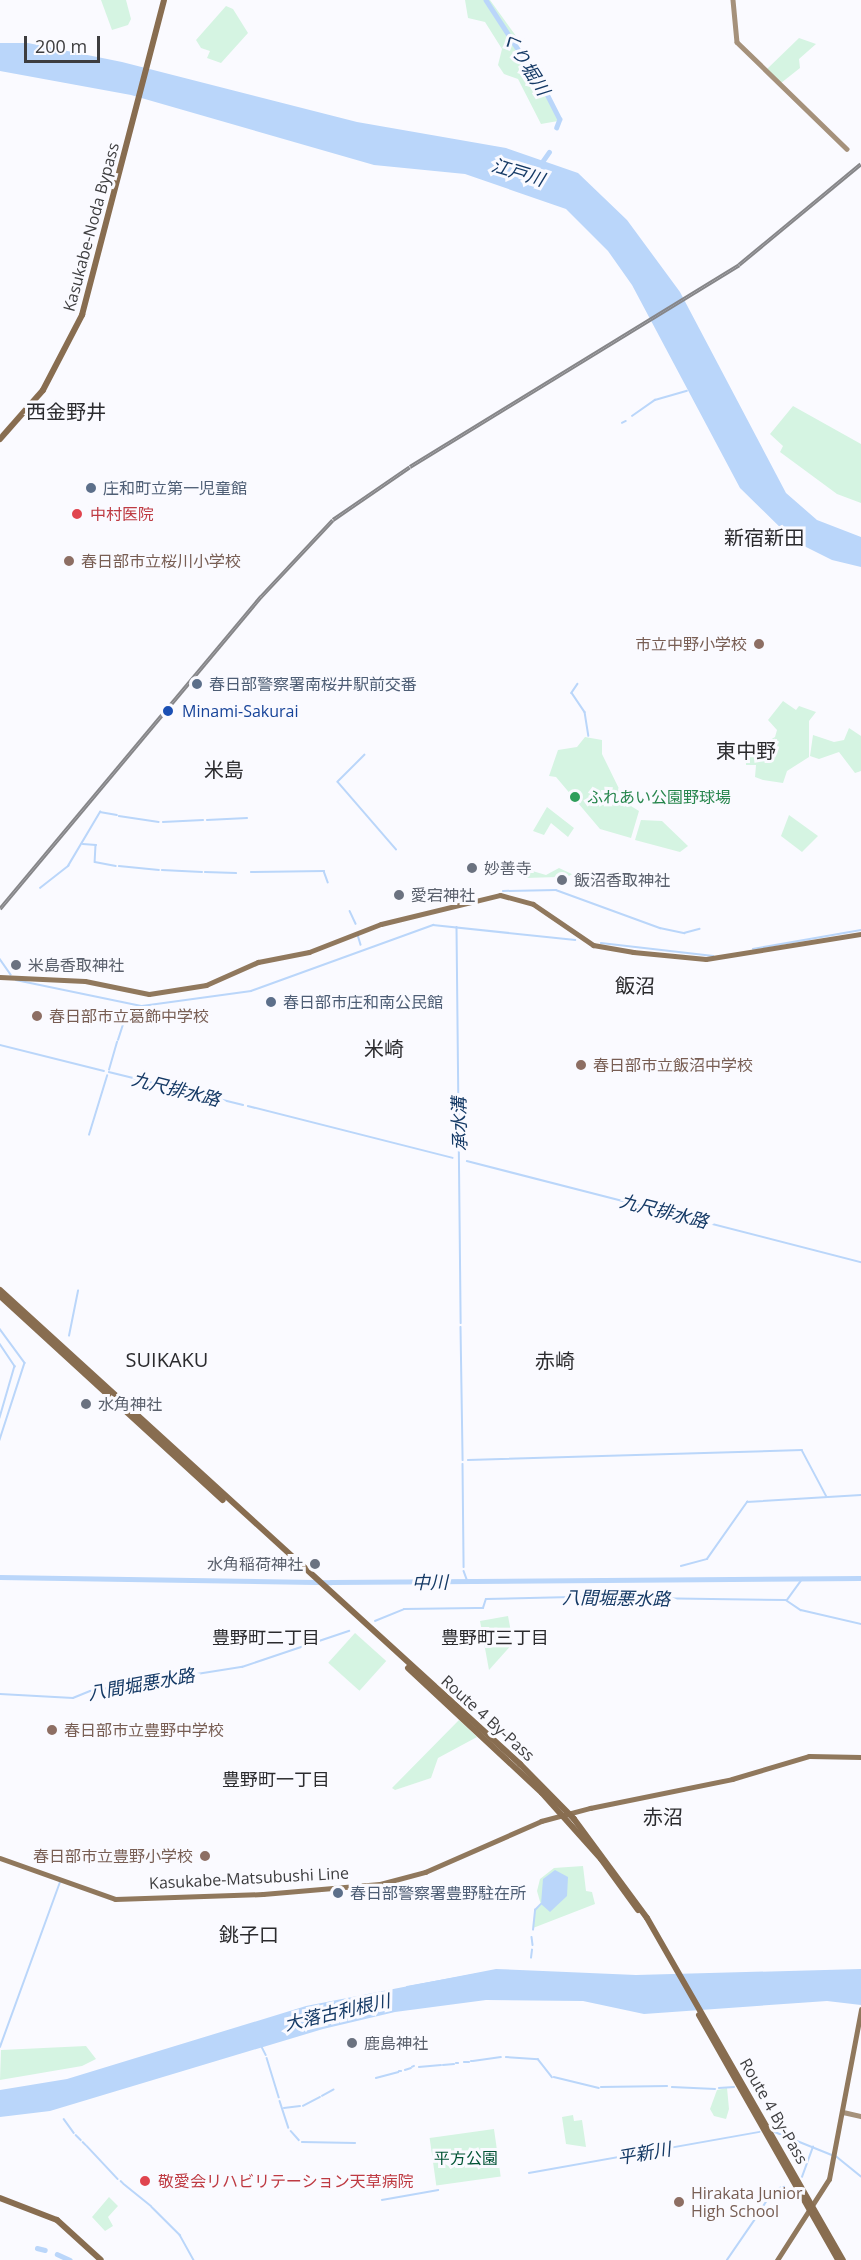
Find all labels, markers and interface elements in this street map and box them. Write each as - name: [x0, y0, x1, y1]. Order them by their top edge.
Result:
- scale bar: [27, 24, 104, 62]
- water label: くり堀川: [498, 27, 554, 99]
- text: 200 m: [35, 34, 87, 58]
- street label: Kasukabe-Noda Bypass: [59, 140, 123, 314]
- water label: 江戸川: [489, 154, 547, 190]
- district label: 西金野井: [26, 399, 106, 423]
- place label: 庄和町立第一児童館: [103, 478, 247, 498]
- marker: 庄和町立第一児童館: [84, 481, 98, 495]
- place label: 中村医院: [90, 504, 154, 524]
- marker: 中村医院: [68, 505, 86, 523]
- district label: 新宿新田: [724, 525, 804, 549]
- place label: 春日部市立桜川小学校: [81, 551, 241, 571]
- marker: 春日部市立桜川小学校: [62, 554, 76, 568]
- place label: 市立中野小学校: [635, 634, 747, 654]
- marker: 市立中野小学校: [752, 637, 766, 651]
- place label: 春日部警察署南桜井駅前交番: [209, 674, 417, 694]
- marker: 春日部警察署南桜井駅前交番: [190, 677, 204, 691]
- place label: Minami-Sakurai: [182, 701, 298, 721]
- marker: Minami-Sakurai: [159, 702, 177, 720]
- district label: 東中野: [716, 738, 776, 762]
- district label: 米島: [204, 757, 244, 781]
- place label: ふれあい公園野球場: [587, 787, 731, 807]
- marker: ふれあい公園野球場: [568, 790, 582, 804]
- place label: 妙善寺: [484, 858, 532, 878]
- marker: 妙善寺: [465, 861, 479, 875]
- place label: 飯沼香取神社: [574, 870, 670, 890]
- marker: 飯沼香取神社: [555, 873, 569, 887]
- place label: 愛宕神社: [411, 885, 475, 905]
- marker: 愛宕神社: [392, 888, 406, 902]
- place label: 米島香取神社: [28, 955, 124, 975]
- marker: 米島香取神社: [9, 958, 23, 972]
- district label: 飯沼: [615, 973, 655, 997]
- place label: 春日部市庄和南公民館: [283, 992, 443, 1012]
- marker: 春日部市庄和南公民館: [264, 995, 278, 1009]
- place label: 春日部市立葛飾中学校: [49, 1006, 209, 1026]
- marker: 春日部市立葛飾中学校: [30, 1009, 44, 1023]
- district label: 米崎: [364, 1036, 404, 1060]
- place label: 春日部市立飯沼中学校: [593, 1055, 753, 1075]
- marker: 春日部市立飯沼中学校: [574, 1058, 588, 1072]
- water label: 九尺排水路: [130, 1068, 222, 1110]
- water label: 承水溝: [448, 1097, 470, 1151]
- water label: 九尺排水路: [618, 1190, 710, 1232]
- district label: SUIKAKU: [120, 1347, 214, 1371]
- district label: 赤崎: [535, 1348, 575, 1372]
- place label: 水角神社: [98, 1394, 162, 1414]
- marker: 水角神社: [79, 1397, 93, 1411]
- place label: 水角稲荷神社: [207, 1554, 303, 1574]
- marker: 水角稲荷神社: [308, 1557, 322, 1571]
- water label: 中川: [412, 1571, 448, 1593]
- water label: 八間堀悪水路: [562, 1586, 670, 1610]
- district label: 豊野町二丁目: [212, 1626, 320, 1648]
- district label: 豊野町三丁目: [441, 1626, 549, 1648]
- water label: 八間堀悪水路: [86, 1664, 196, 1704]
- street label: Route 4 By-Pass: [437, 1671, 539, 1765]
- place label: 春日部市立豊野中学校: [64, 1720, 224, 1740]
- marker: 春日部市立豊野中学校: [45, 1723, 59, 1737]
- district label: 豊野町一丁目: [222, 1768, 330, 1790]
- district label: 赤沼: [643, 1804, 683, 1828]
- place label: 春日部市立豊野小学校: [33, 1846, 193, 1866]
- marker: 春日部市立豊野小学校: [198, 1849, 212, 1863]
- street label: Kasukabe-Matsubushi Line: [149, 1863, 349, 1893]
- place label: 春日部警察署豊野駐在所: [350, 1883, 526, 1903]
- marker: 春日部警察署豊野駐在所: [331, 1886, 345, 1900]
- district label: 銚子口: [219, 1922, 279, 1946]
- water label: 大落古利根川: [282, 1989, 392, 2035]
- place label: 鹿島神社: [364, 2033, 428, 2053]
- marker: 鹿島神社: [345, 2036, 359, 2050]
- street label: Route 4 By-Pass: [736, 2055, 812, 2167]
- water label: 平新川: [616, 2138, 672, 2168]
- park label: 平方公園: [434, 2148, 498, 2168]
- place label: 敬愛会リハビリテーション天草病院: [158, 2171, 414, 2191]
- marker: 敬愛会リハビリテーション天草病院: [136, 2172, 154, 2190]
- place label: Hirakata Junior High School: [691, 2183, 802, 2221]
- marker: Hirakata Junior High School: [672, 2195, 686, 2209]

